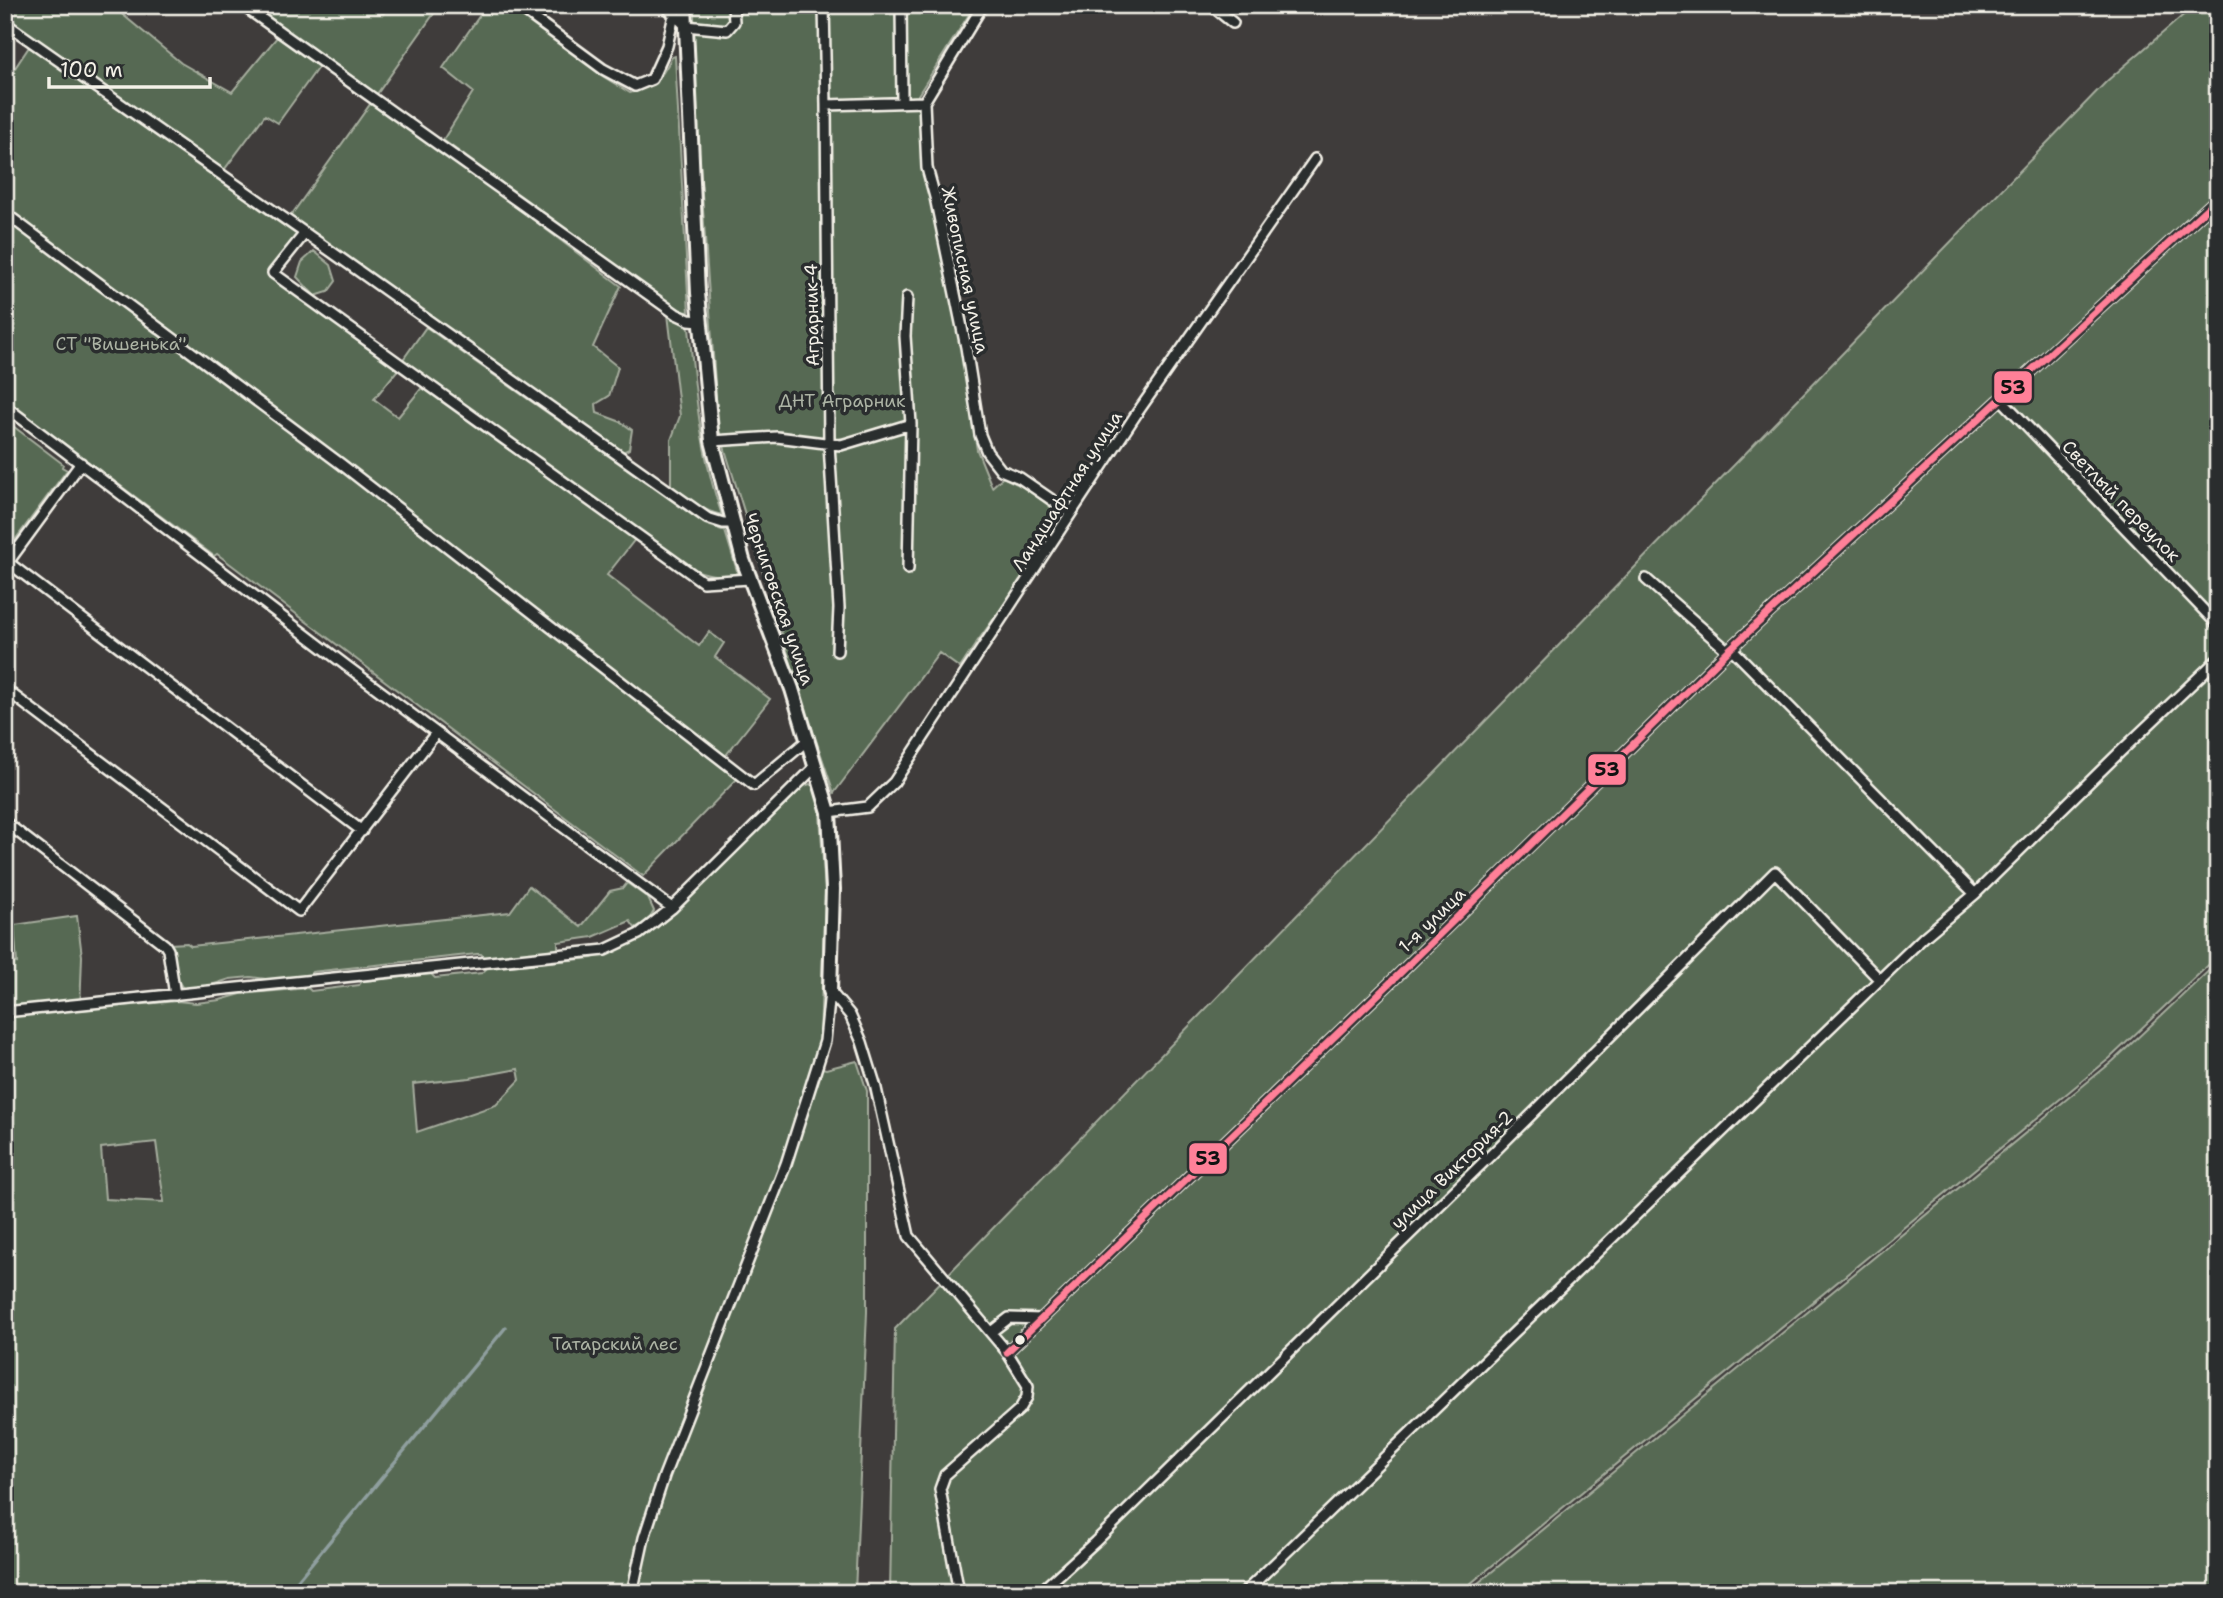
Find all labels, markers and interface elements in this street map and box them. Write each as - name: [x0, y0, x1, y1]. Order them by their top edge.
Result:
- scale bar: [49, 46, 210, 90]
- text: 100 m: [60, 56, 123, 84]
- street label: Живописная улица: [936, 184, 994, 356]
- street label: Аграрник-4: [799, 263, 825, 367]
- park label: СТ "Вишенька": [56, 332, 186, 356]
- line badge: 53: [1993, 370, 2033, 404]
- text: 53: [2001, 375, 2025, 400]
- park label: ДНТ Аграрник: [778, 389, 906, 413]
- street label: Ландшафтная улица: [1006, 406, 1128, 576]
- street label: Светлый переулок: [2057, 435, 2186, 567]
- street label: Черниговская улица: [738, 510, 820, 688]
- line badge: 53: [1587, 753, 1627, 786]
- text: 53: [1595, 757, 1619, 782]
- street label: 1-я улица: [1393, 882, 1471, 958]
- street label: улица Виктория-2: [1386, 1105, 1518, 1235]
- line badge: 53: [1188, 1142, 1228, 1175]
- text: 53: [1196, 1146, 1220, 1171]
- park label: Татарский лес: [552, 1332, 678, 1356]
- unlabelled marker: [1013, 1333, 1027, 1347]

